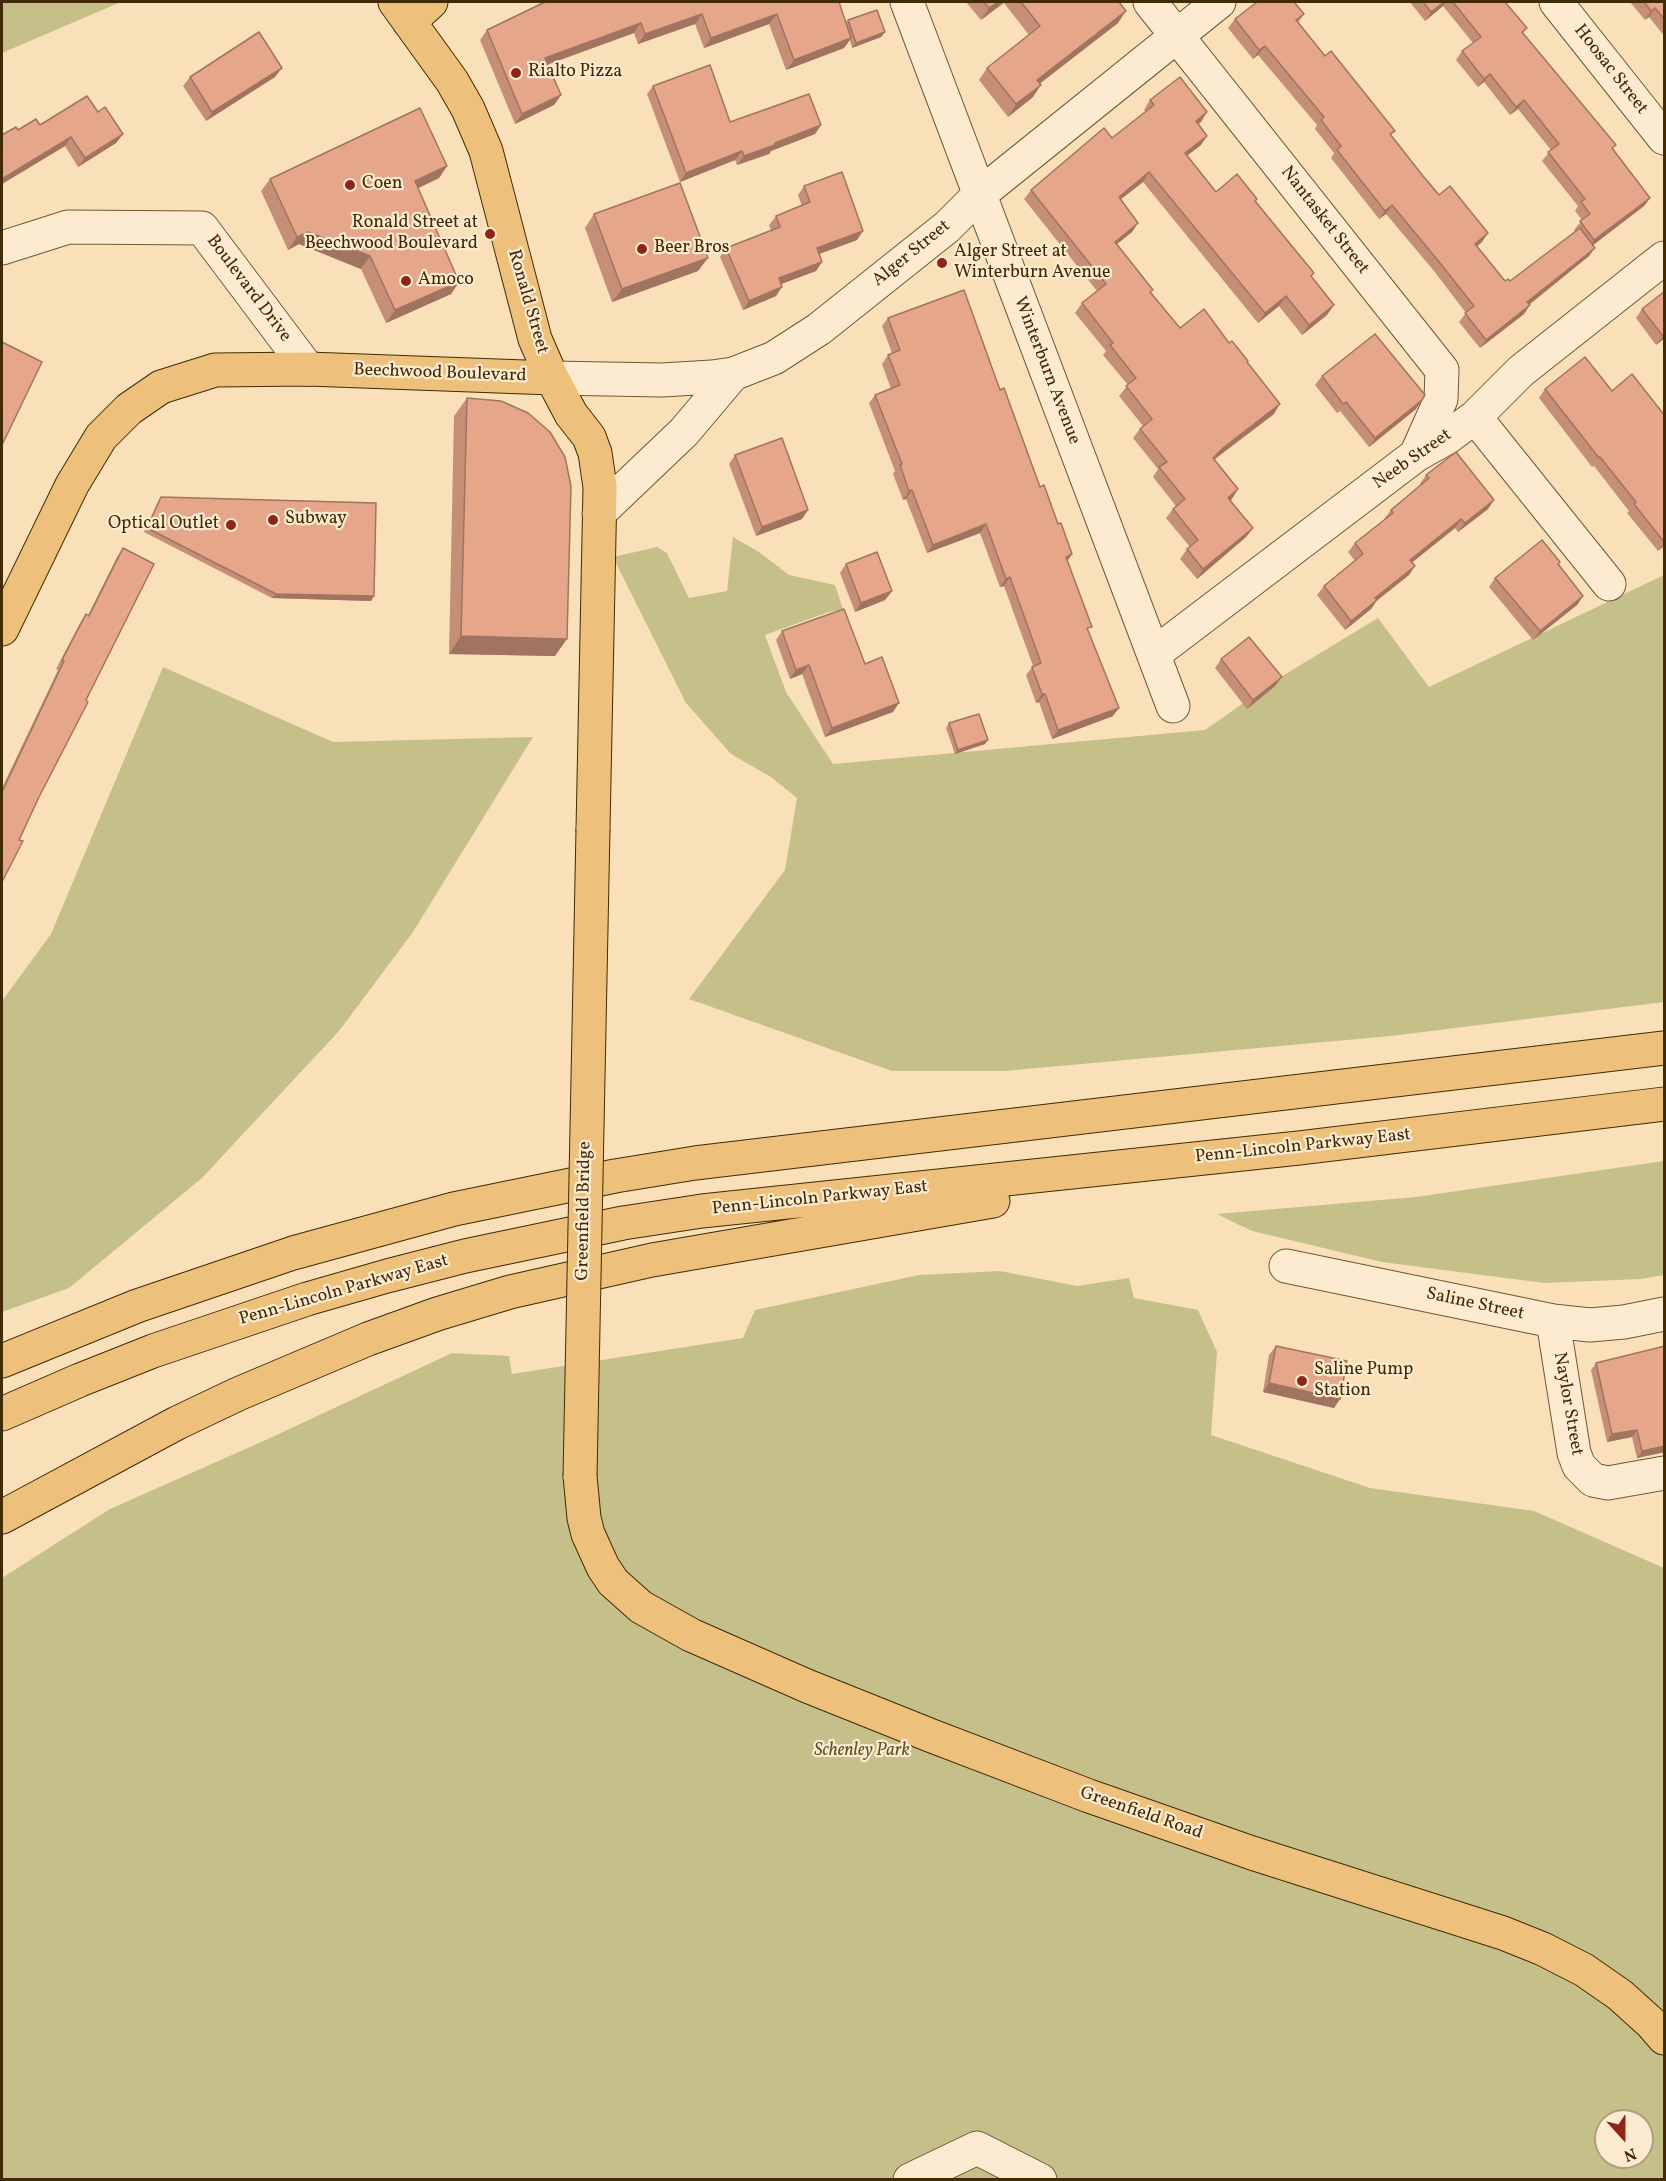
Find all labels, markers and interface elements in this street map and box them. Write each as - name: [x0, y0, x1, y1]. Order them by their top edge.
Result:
- street label: Hoosac Street: [1568, 21, 1652, 119]
- place label: Rialto Pizza: [528, 62, 622, 84]
- marker: Rialto Pizza: [509, 66, 523, 80]
- street label: Nantasket Street: [1275, 163, 1373, 279]
- place label: Coen: [362, 174, 403, 196]
- marker: Coen: [343, 178, 357, 192]
- place label: Ronald Street at Beechwood Boulevard: [305, 213, 478, 256]
- street label: Alger Street: [869, 216, 955, 292]
- marker: Ronald Street at Beechwood Boulevard: [483, 227, 497, 241]
- street label: Boulevard Drive: [201, 231, 295, 347]
- place label: Beer Bros: [654, 238, 729, 260]
- marker: Beer Bros: [635, 242, 649, 256]
- place label: Alger Street at Winterburn Avenue: [954, 242, 1111, 284]
- street label: Ronald Street: [502, 247, 552, 357]
- marker: Alger Street at Winterburn Avenue: [935, 256, 949, 270]
- place label: Amoco: [418, 270, 474, 292]
- marker: Amoco: [399, 274, 413, 288]
- street label: Winterburn Avenue: [1008, 294, 1084, 448]
- street label: Beechwood Boulevard: [353, 360, 527, 388]
- street label: Neeb Street: [1370, 425, 1456, 495]
- place label: Subway: [285, 509, 347, 531]
- marker: Subway: [266, 513, 280, 527]
- place label: Optical Outlet: [108, 514, 219, 536]
- marker: Optical Outlet: [224, 518, 238, 532]
- street label: Penn-Lincoln Parkway East: [1194, 1125, 1412, 1169]
- street label: Greenfield Bridge: [573, 1141, 597, 1281]
- street label: Penn-Lincoln Parkway East: [711, 1177, 929, 1221]
- street label: Penn-Lincoln Parkway East: [237, 1251, 451, 1331]
- street label: Saline Street: [1424, 1284, 1526, 1326]
- street label: Naylor Street: [1547, 1351, 1587, 1457]
- place label: Saline Pump Station: [1314, 1360, 1413, 1402]
- marker: Saline Pump Station: [1295, 1374, 1309, 1388]
- park label: Schenley Park: [814, 1741, 910, 1763]
- street label: Greenfield Road: [1077, 1783, 1205, 1845]
- north arrow: [1594, 2109, 1654, 2169]
- text: N: [1620, 2142, 1639, 2166]

